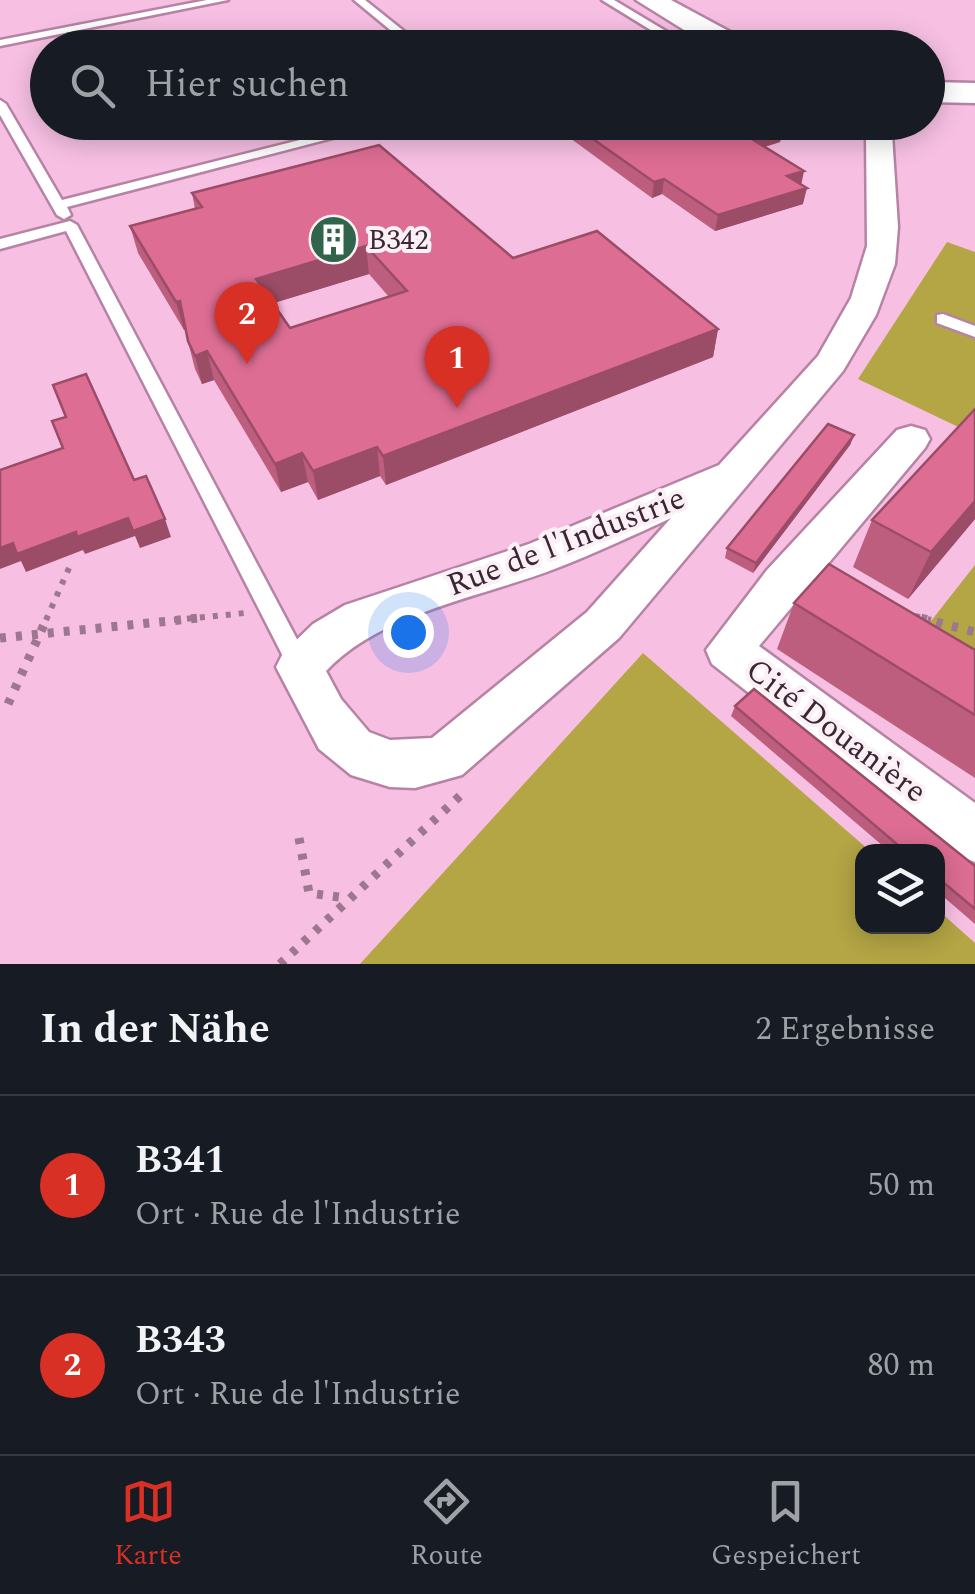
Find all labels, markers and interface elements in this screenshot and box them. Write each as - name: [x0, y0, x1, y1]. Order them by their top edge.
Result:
- search box: [30, 30, 945, 140]
- text: Hier suchen: [145, 56, 349, 114]
- icon: search: [65, 58, 120, 113]
- building icon: B342: [307, 214, 359, 266]
- place label: B342: [368, 219, 428, 262]
- pin: 2: [214, 282, 280, 364]
- pin: 1: [424, 326, 490, 408]
- street label: Rue de l'Industrie: [440, 474, 692, 610]
- your location: [383, 607, 434, 658]
- street label: Cité Douanière: [735, 646, 937, 816]
- map controls: [855, 844, 945, 934]
- button: layers: [855, 844, 945, 934]
- text: In der Nähe: [40, 998, 270, 1061]
- text: 2 Ergebnisse: [756, 1005, 935, 1054]
- text: B341: [135, 1132, 226, 1190]
- text: 1: [64, 1161, 81, 1210]
- text: 50 m: [867, 1161, 935, 1210]
- text: Ort · Rue de l'Industrie: [135, 1190, 461, 1239]
- text: B343: [135, 1312, 226, 1370]
- text: 2: [64, 1341, 81, 1390]
- text: 80 m: [867, 1341, 935, 1390]
- text: Ort · Rue de l'Industrie: [135, 1370, 461, 1419]
- tab: Karte: [114, 1474, 182, 1577]
- tab: Route: [410, 1474, 483, 1577]
- tab: Gespeichert: [711, 1474, 861, 1577]

